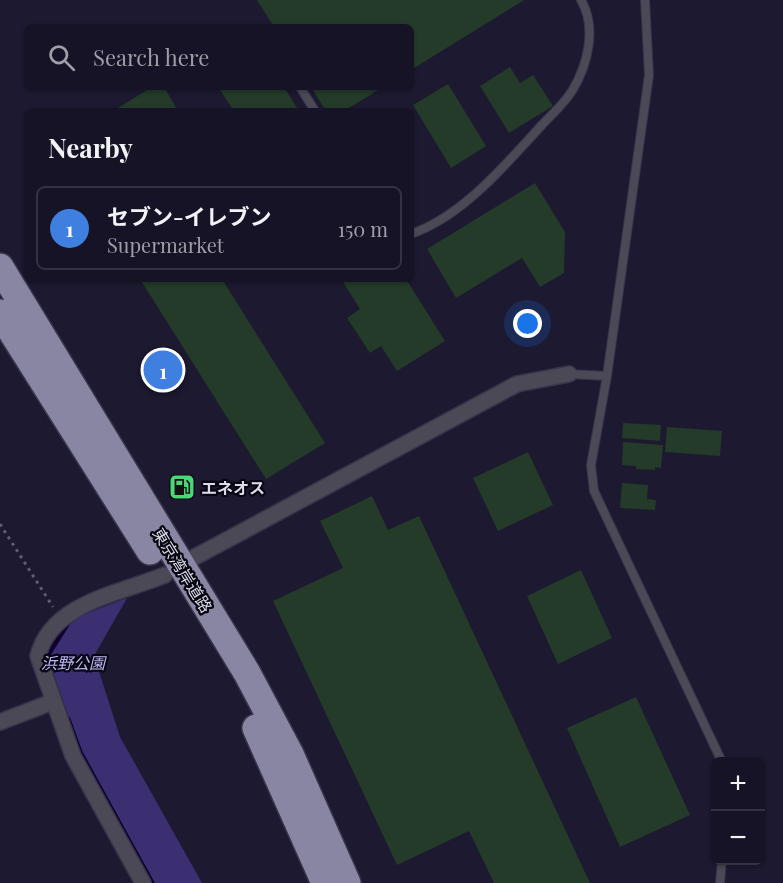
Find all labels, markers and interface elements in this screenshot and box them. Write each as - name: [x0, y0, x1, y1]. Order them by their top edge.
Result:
- search box: [24, 24, 414, 90]
- icon: search: [45, 41, 78, 74]
- text: Search here: [93, 42, 209, 72]
- text: Nearby: [48, 130, 133, 165]
- text: セブン-イレブン: [107, 201, 272, 231]
- text: 1: [66, 215, 73, 242]
- text: 150 m: [338, 215, 388, 242]
- text: Supermarket: [107, 231, 224, 258]
- your location: [513, 309, 542, 338]
- pin: 1: [144, 348, 182, 392]
- fuel station icon: エネオス: [167, 472, 197, 502]
- place label: エネオス: [201, 477, 265, 498]
- street label: 東京湾岸道路: [149, 524, 217, 616]
- park label: 浜野公園: [41, 652, 107, 673]
- map controls: [711, 757, 765, 865]
- button: +: [711, 757, 765, 811]
- button: −: [711, 811, 765, 865]

